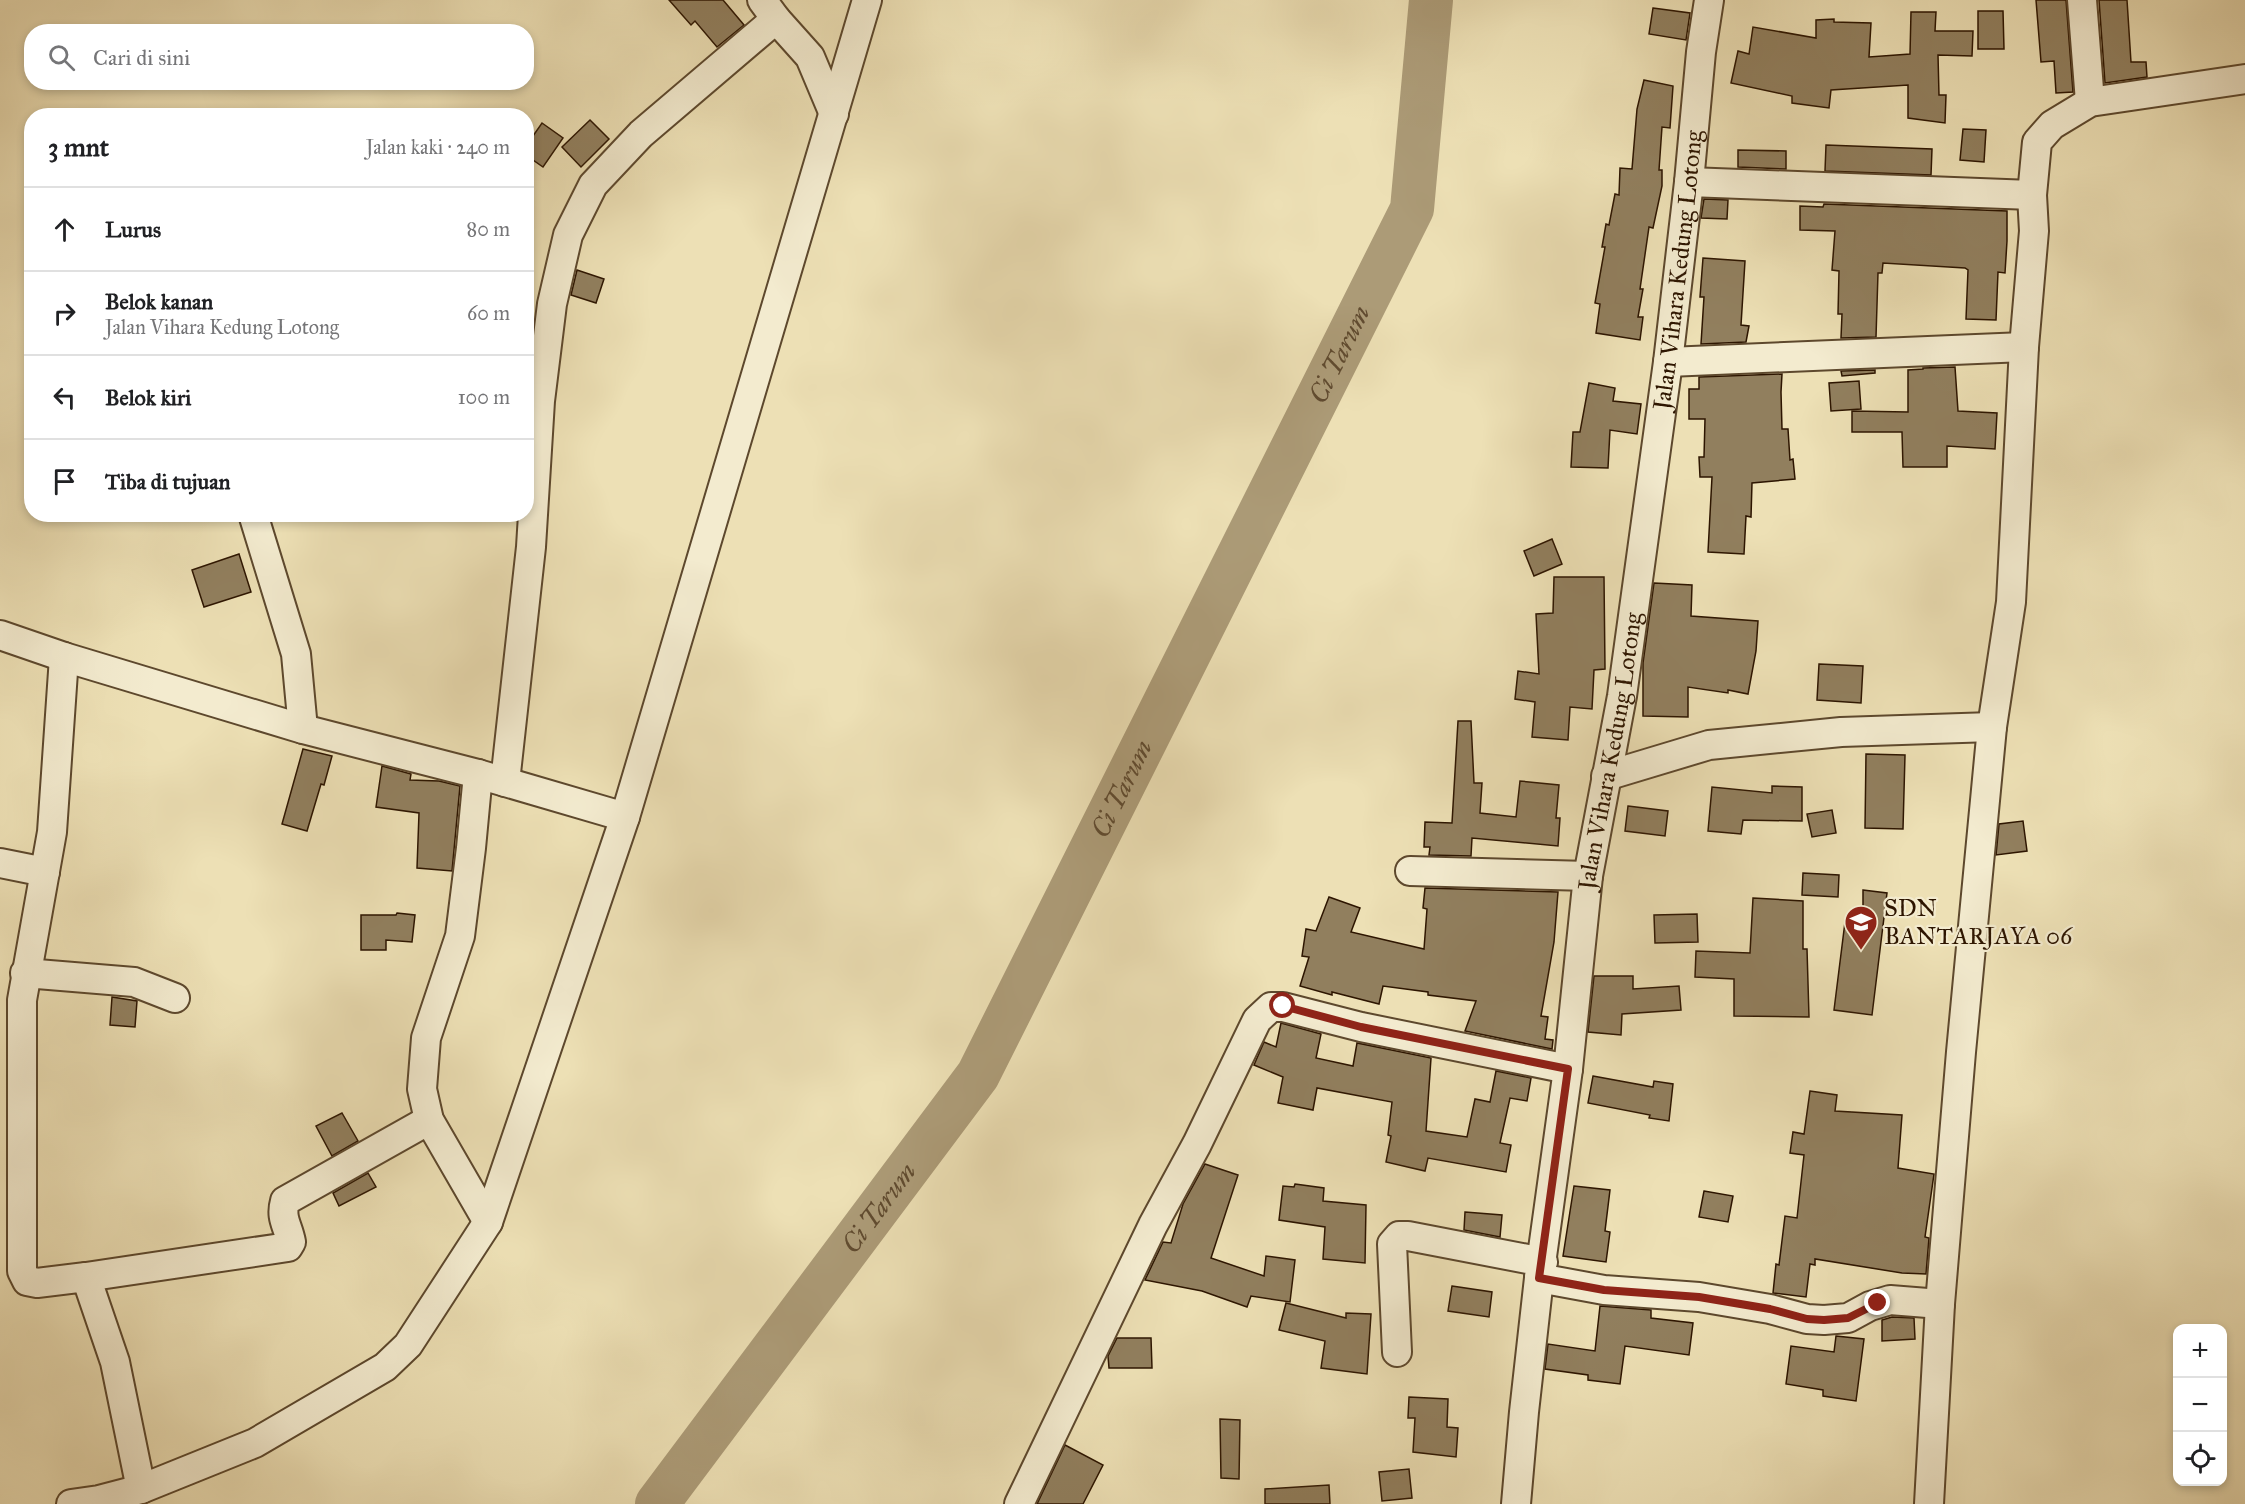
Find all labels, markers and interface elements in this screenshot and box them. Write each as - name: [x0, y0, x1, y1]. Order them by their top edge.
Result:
- search box: [24, 24, 534, 90]
- icon: search: [45, 41, 78, 74]
- text: Cari di sini: [93, 44, 190, 71]
- street label: Jalan Vihara Kedung Lotong: [1646, 128, 1709, 415]
- text: 3 mnt: [48, 131, 109, 163]
- text: Jalan kaki · 240 m: [366, 135, 510, 159]
- icon: ahead: [48, 213, 81, 246]
- text: Lurus: [105, 216, 161, 243]
- text: 80 m: [467, 217, 510, 241]
- text: Belok kanan: [105, 288, 213, 315]
- icon: right: [48, 297, 81, 330]
- water label: Ci Tarum: [1301, 300, 1377, 408]
- text: 60 m: [467, 301, 510, 325]
- text: Jalan Vihara Kedung Lotong: [105, 315, 339, 339]
- icon: left: [48, 381, 81, 414]
- text: Belok kiri: [105, 384, 191, 411]
- text: 100 m: [458, 385, 510, 409]
- icon: arrive: [48, 465, 81, 498]
- text: Tiba di tujuan: [105, 468, 230, 495]
- street label: Jalan Vihara Kedung Lotong: [1571, 610, 1648, 894]
- water label: Ci Tarum: [1084, 735, 1159, 843]
- place label: SDN BANTARJAYA 06: [1884, 893, 2073, 951]
- school or university icon: SDN BANTARJAYA 06: [1843, 904, 1879, 951]
- route start: [1269, 992, 1295, 1018]
- water label: Ci Tarum: [834, 1156, 923, 1259]
- route end: [1864, 1289, 1890, 1315]
- map controls: [2173, 1324, 2227, 1486]
- button: +: [2173, 1324, 2227, 1378]
- button: −: [2173, 1378, 2227, 1432]
- button: locate: [2173, 1432, 2227, 1486]

